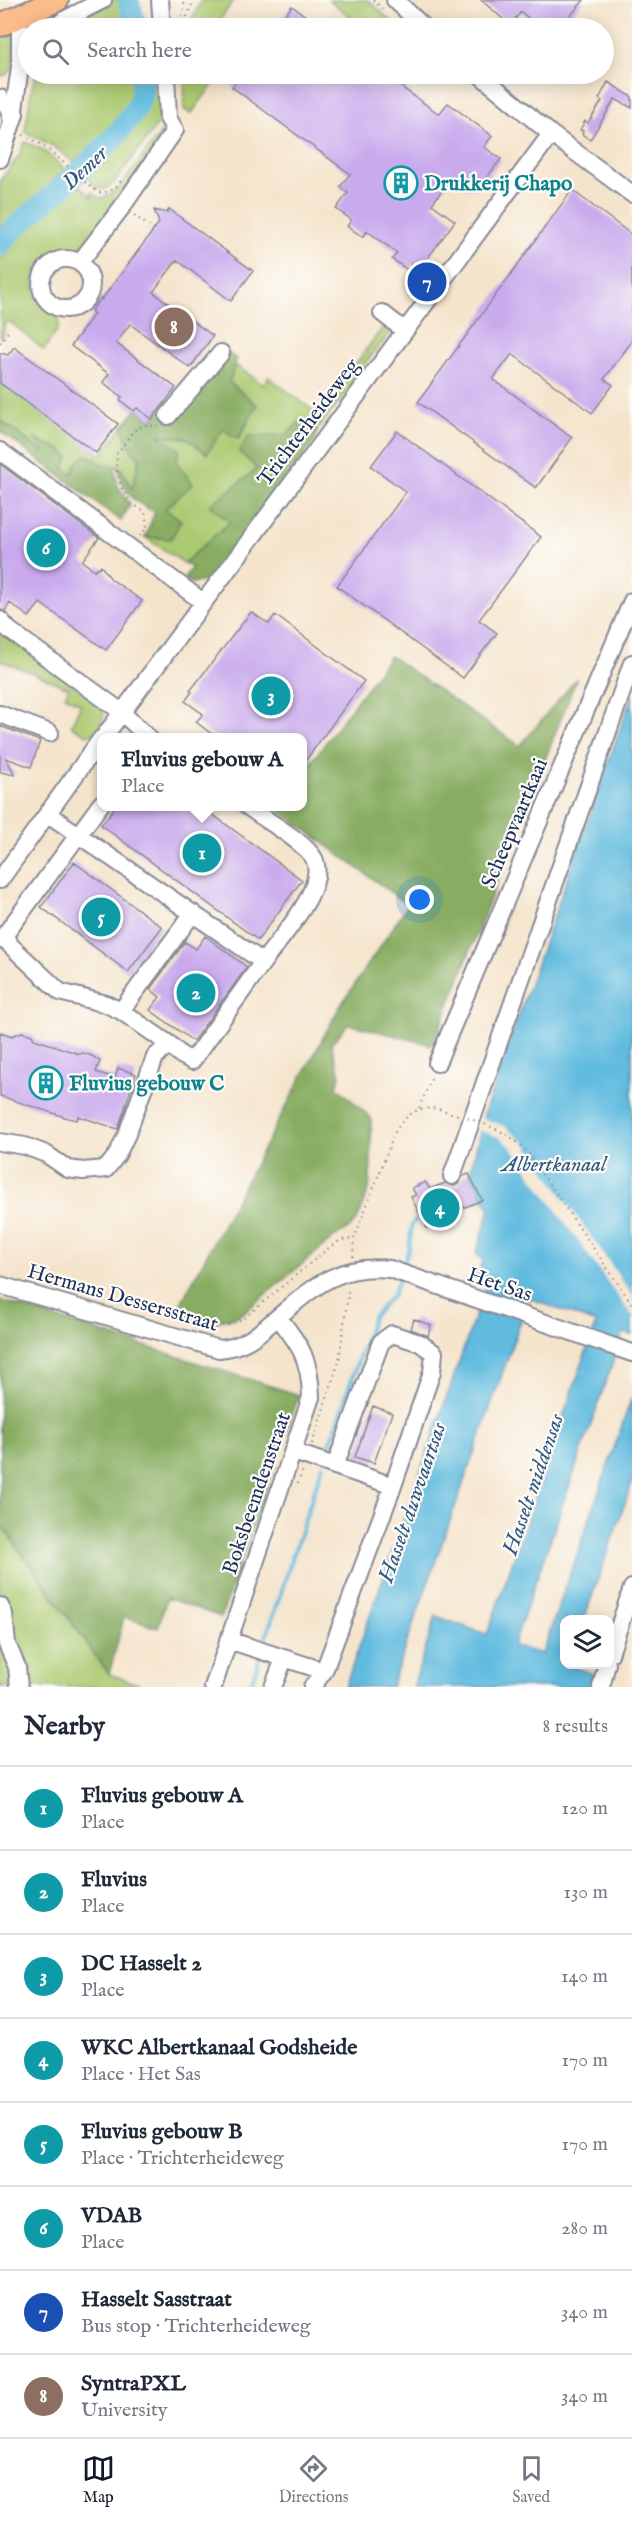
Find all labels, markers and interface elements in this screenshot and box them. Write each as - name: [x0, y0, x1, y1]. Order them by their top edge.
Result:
- search box: [18, 18, 614, 84]
- icon: search: [39, 35, 72, 68]
- text: Search here: [87, 37, 192, 65]
- water label: Demer: [57, 139, 115, 197]
- building icon: Drukkerij Chapo: [383, 165, 419, 201]
- place label: Drukkerij Chapo: [424, 171, 573, 198]
- pin: 7: [408, 260, 446, 304]
- pin: 8: [154, 304, 194, 350]
- street label: Trichterheideweg: [252, 353, 367, 492]
- pin: 6: [26, 526, 66, 570]
- pin: 3: [252, 674, 290, 718]
- popup: [97, 733, 307, 811]
- text: Fluvius gebouw A: [121, 746, 283, 774]
- street label: Scheepvaartkaai: [476, 755, 555, 893]
- text: Place: [121, 774, 165, 799]
- pin: 1: [182, 830, 222, 876]
- your location: [405, 885, 434, 914]
- pin: 5: [82, 894, 120, 940]
- pin: 2: [176, 970, 216, 1016]
- building icon: Fluvius gebouw C: [28, 1065, 64, 1101]
- place label: Fluvius gebouw C: [69, 1071, 224, 1098]
- water label: Albertkanaal: [500, 1151, 608, 1179]
- pin: 4: [420, 1186, 460, 1230]
- street label: Hermans Dessersstraat: [24, 1258, 221, 1339]
- street label: Het Sas: [464, 1262, 535, 1309]
- street label: Boksbeemdenstraat: [217, 1409, 298, 1578]
- water label: Hasselt middensas: [496, 1410, 571, 1560]
- water label: Hasselt duwvaartsas: [372, 1418, 454, 1587]
- map controls: [560, 1615, 614, 1669]
- button: layers: [560, 1615, 614, 1669]
- text: Nearby: [24, 1710, 105, 1743]
- text: 8 results: [542, 1714, 608, 1739]
- text: Fluvius gebouw A: [81, 1782, 243, 1810]
- text: 1: [40, 1796, 47, 1821]
- text: 120 m: [562, 1796, 608, 1821]
- text: Place: [81, 1810, 124, 1835]
- text: Fluvius: [81, 1866, 147, 1894]
- text: 2: [39, 1880, 48, 1905]
- text: 130 m: [563, 1880, 608, 1905]
- text: Place: [81, 1894, 124, 1919]
- text: DC Hasselt 2: [81, 1950, 202, 1978]
- text: 3: [40, 1964, 47, 1989]
- text: 140 m: [561, 1964, 608, 1989]
- text: Place: [81, 1978, 124, 2003]
- text: WKC Albertkanaal Godsheide: [81, 2034, 357, 2062]
- text: 4: [39, 2048, 48, 2073]
- text: 170 m: [562, 2048, 608, 2073]
- text: Place · Het Sas: [81, 2062, 201, 2087]
- text: Fluvius gebouw B: [81, 2118, 243, 2146]
- text: 5: [40, 2132, 47, 2157]
- text: 170 m: [562, 2132, 608, 2157]
- text: Place · Trichterheideweg: [81, 2146, 284, 2171]
- text: VDAB: [81, 2202, 142, 2230]
- text: 6: [39, 2216, 48, 2241]
- text: 280 m: [561, 2216, 608, 2241]
- text: Place: [81, 2230, 124, 2255]
- text: Hasselt Sasstraat: [81, 2286, 232, 2314]
- text: 7: [39, 2300, 48, 2325]
- text: 340 m: [561, 2300, 608, 2325]
- text: Bus stop · Trichterheideweg: [81, 2314, 311, 2339]
- text: SyntraPXL: [81, 2370, 186, 2398]
- text: 8: [40, 2384, 47, 2409]
- text: 340 m: [561, 2384, 608, 2409]
- text: University: [81, 2398, 168, 2423]
- tab: Map: [82, 2452, 115, 2508]
- tab: Directions: [279, 2452, 348, 2508]
- tab: Saved: [512, 2452, 550, 2508]

